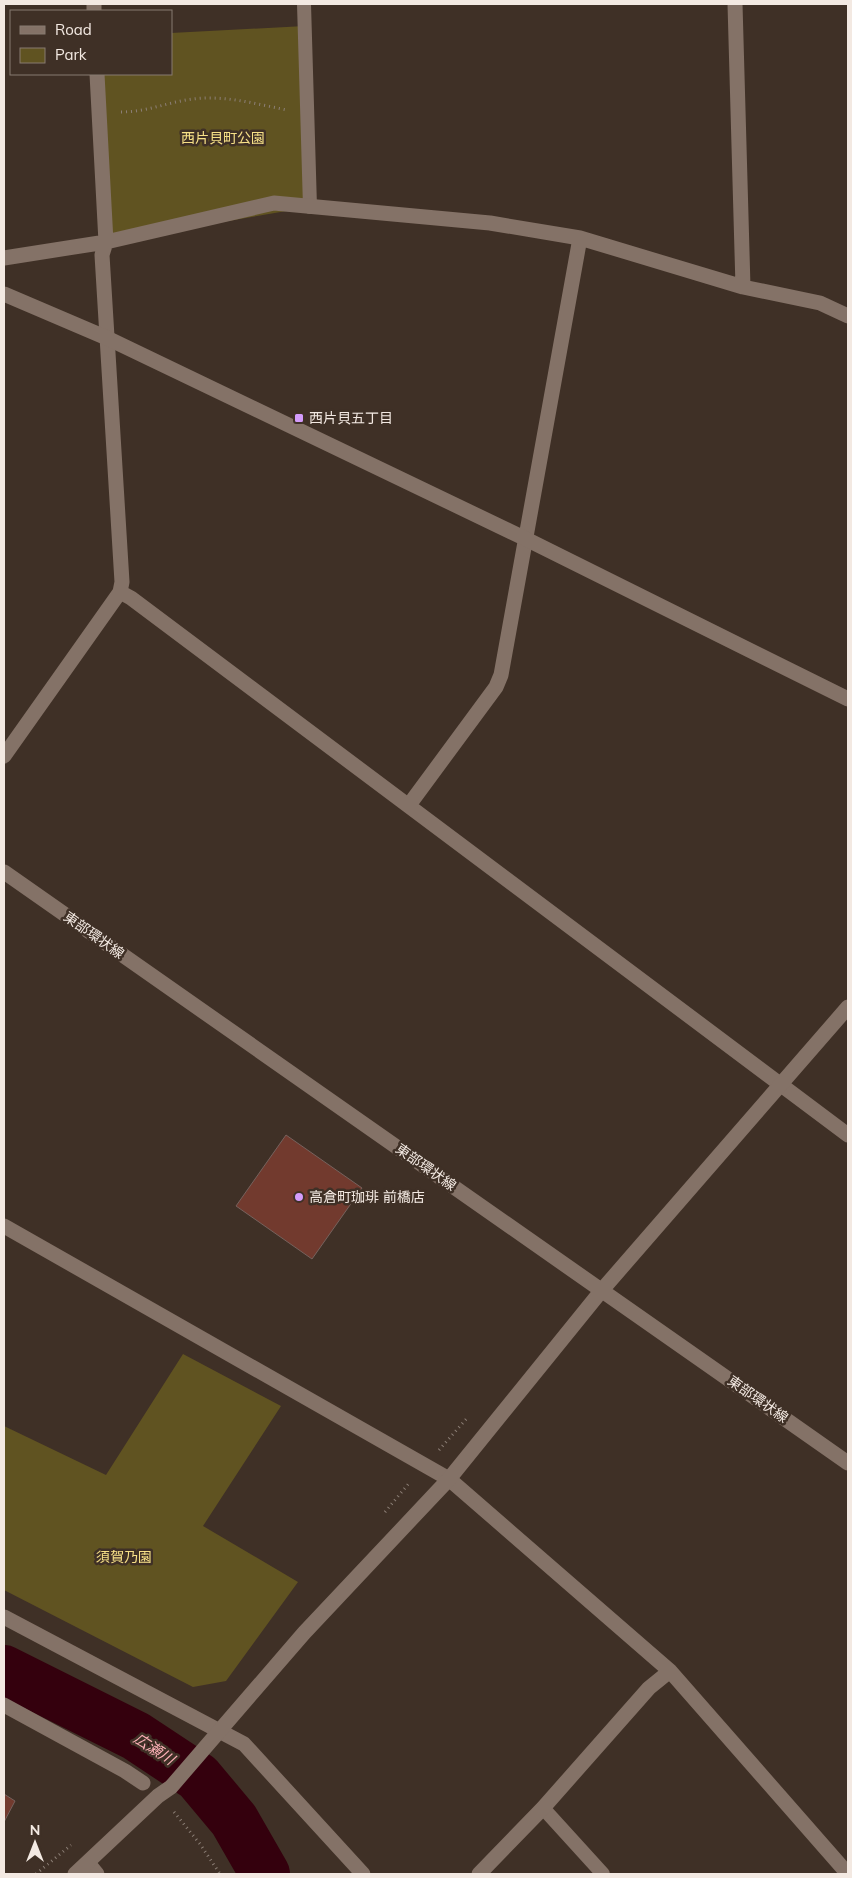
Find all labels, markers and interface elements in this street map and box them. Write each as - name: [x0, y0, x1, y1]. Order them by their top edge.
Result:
- legend: [10, 10, 172, 75]
- text: Road: [55, 20, 92, 39]
- text: Park: [55, 45, 87, 64]
- park label: 西片貝町公園: [181, 129, 265, 147]
- place label: 西片貝五丁目: [309, 409, 393, 427]
- marker: 西片貝五丁目: [293, 412, 305, 424]
- street label: 東部環状線: [60, 908, 128, 962]
- street label: 東部環状線: [392, 1140, 460, 1194]
- place label: 高倉町珈琲 前橋店: [309, 1188, 425, 1206]
- marker: 高倉町珈琲 前橋店: [293, 1191, 305, 1203]
- street label: 東部環状線: [724, 1372, 792, 1426]
- park label: 須賀乃園: [96, 1548, 152, 1566]
- water label: 広瀬川: [130, 1728, 180, 1770]
- north arrow: [10, 1818, 60, 1868]
- text: N: [30, 1821, 40, 1839]

